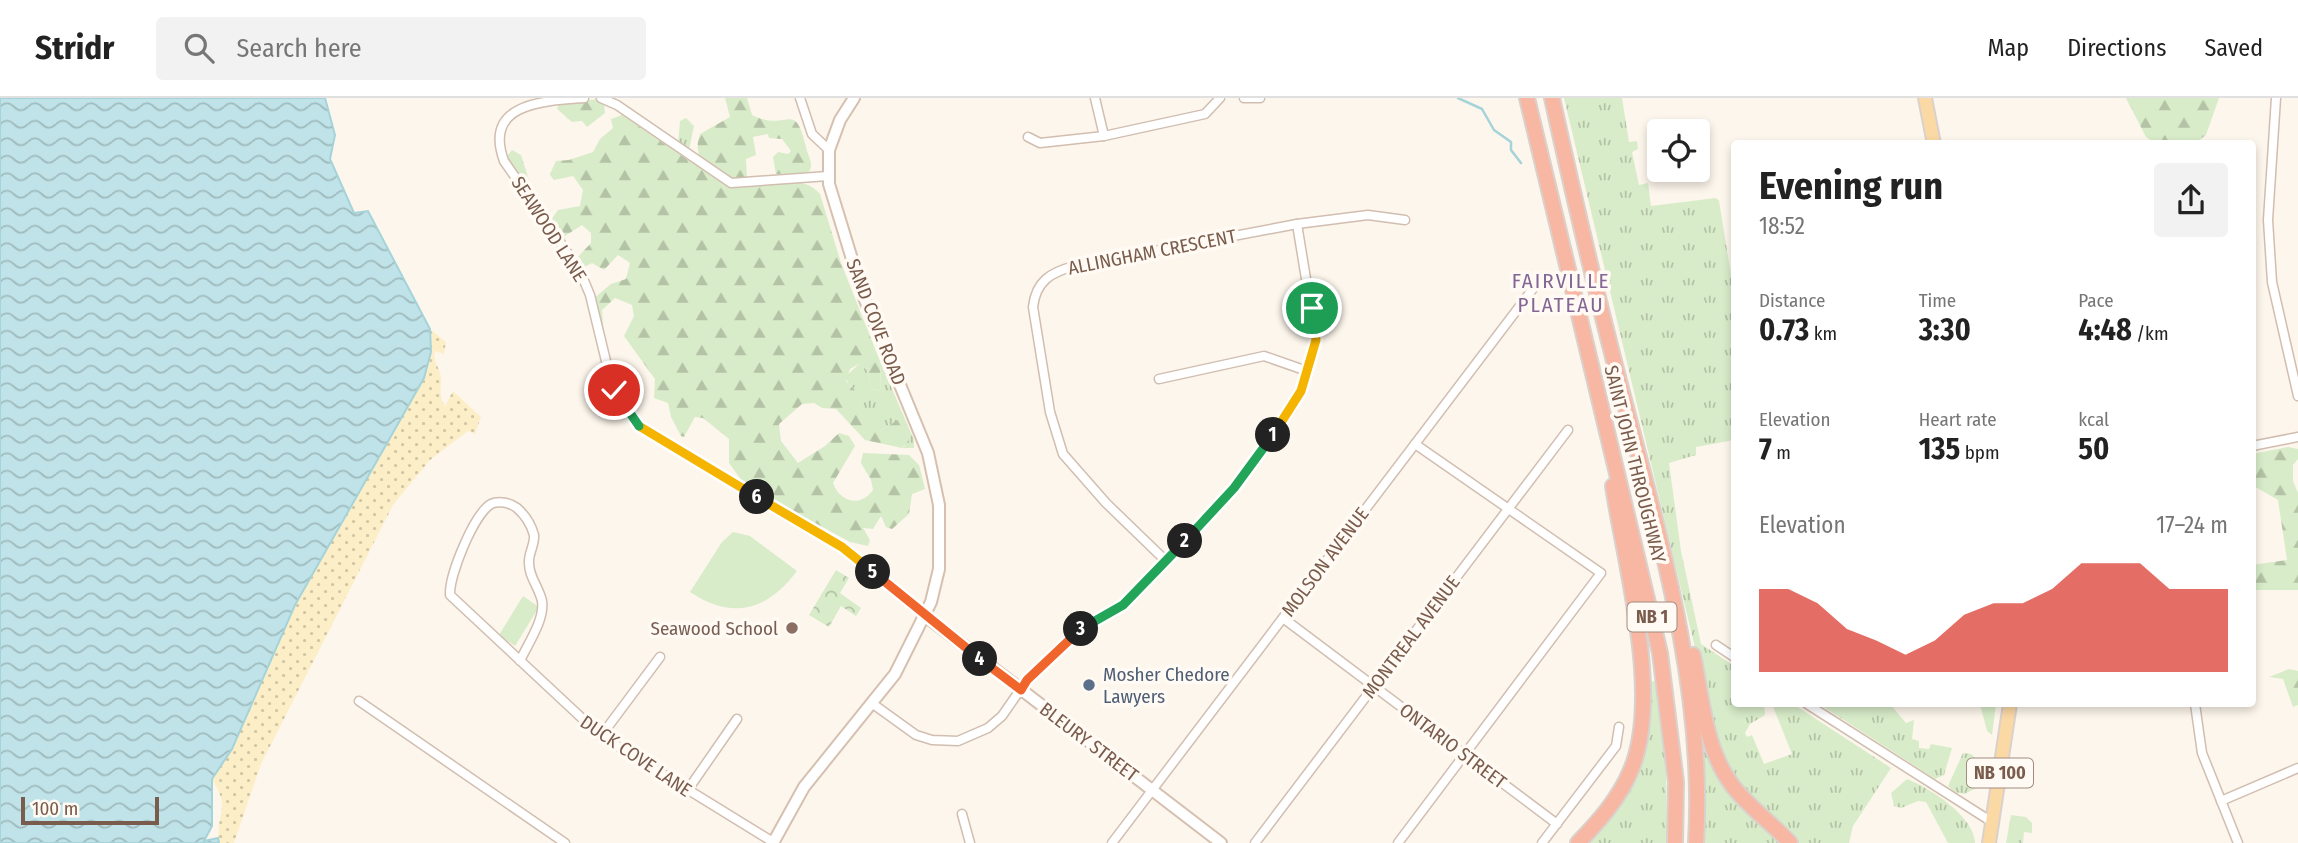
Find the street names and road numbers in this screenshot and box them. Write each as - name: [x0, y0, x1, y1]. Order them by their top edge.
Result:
- street label: SEAWOOD LANE: [506, 172, 592, 286]
- street label: ALLINGHAM CRESCENT: [1066, 224, 1238, 280]
- street label: SAND COVE ROAD: [841, 256, 911, 388]
- street label: SAINT JOHN THROUGHWAY: [1599, 363, 1671, 566]
- street label: MOLSON AVENUE: [1276, 503, 1374, 621]
- street label: MONTREAL AVENUE: [1357, 571, 1465, 703]
- road number: NB 1: [1628, 602, 1676, 632]
- street label: BLEURY STREET: [1035, 697, 1143, 787]
- street label: ONTARIO STREET: [1395, 698, 1511, 794]
- street label: DUCK COVE LANE: [576, 710, 696, 802]
- road number: NB 100: [1967, 758, 2033, 788]

